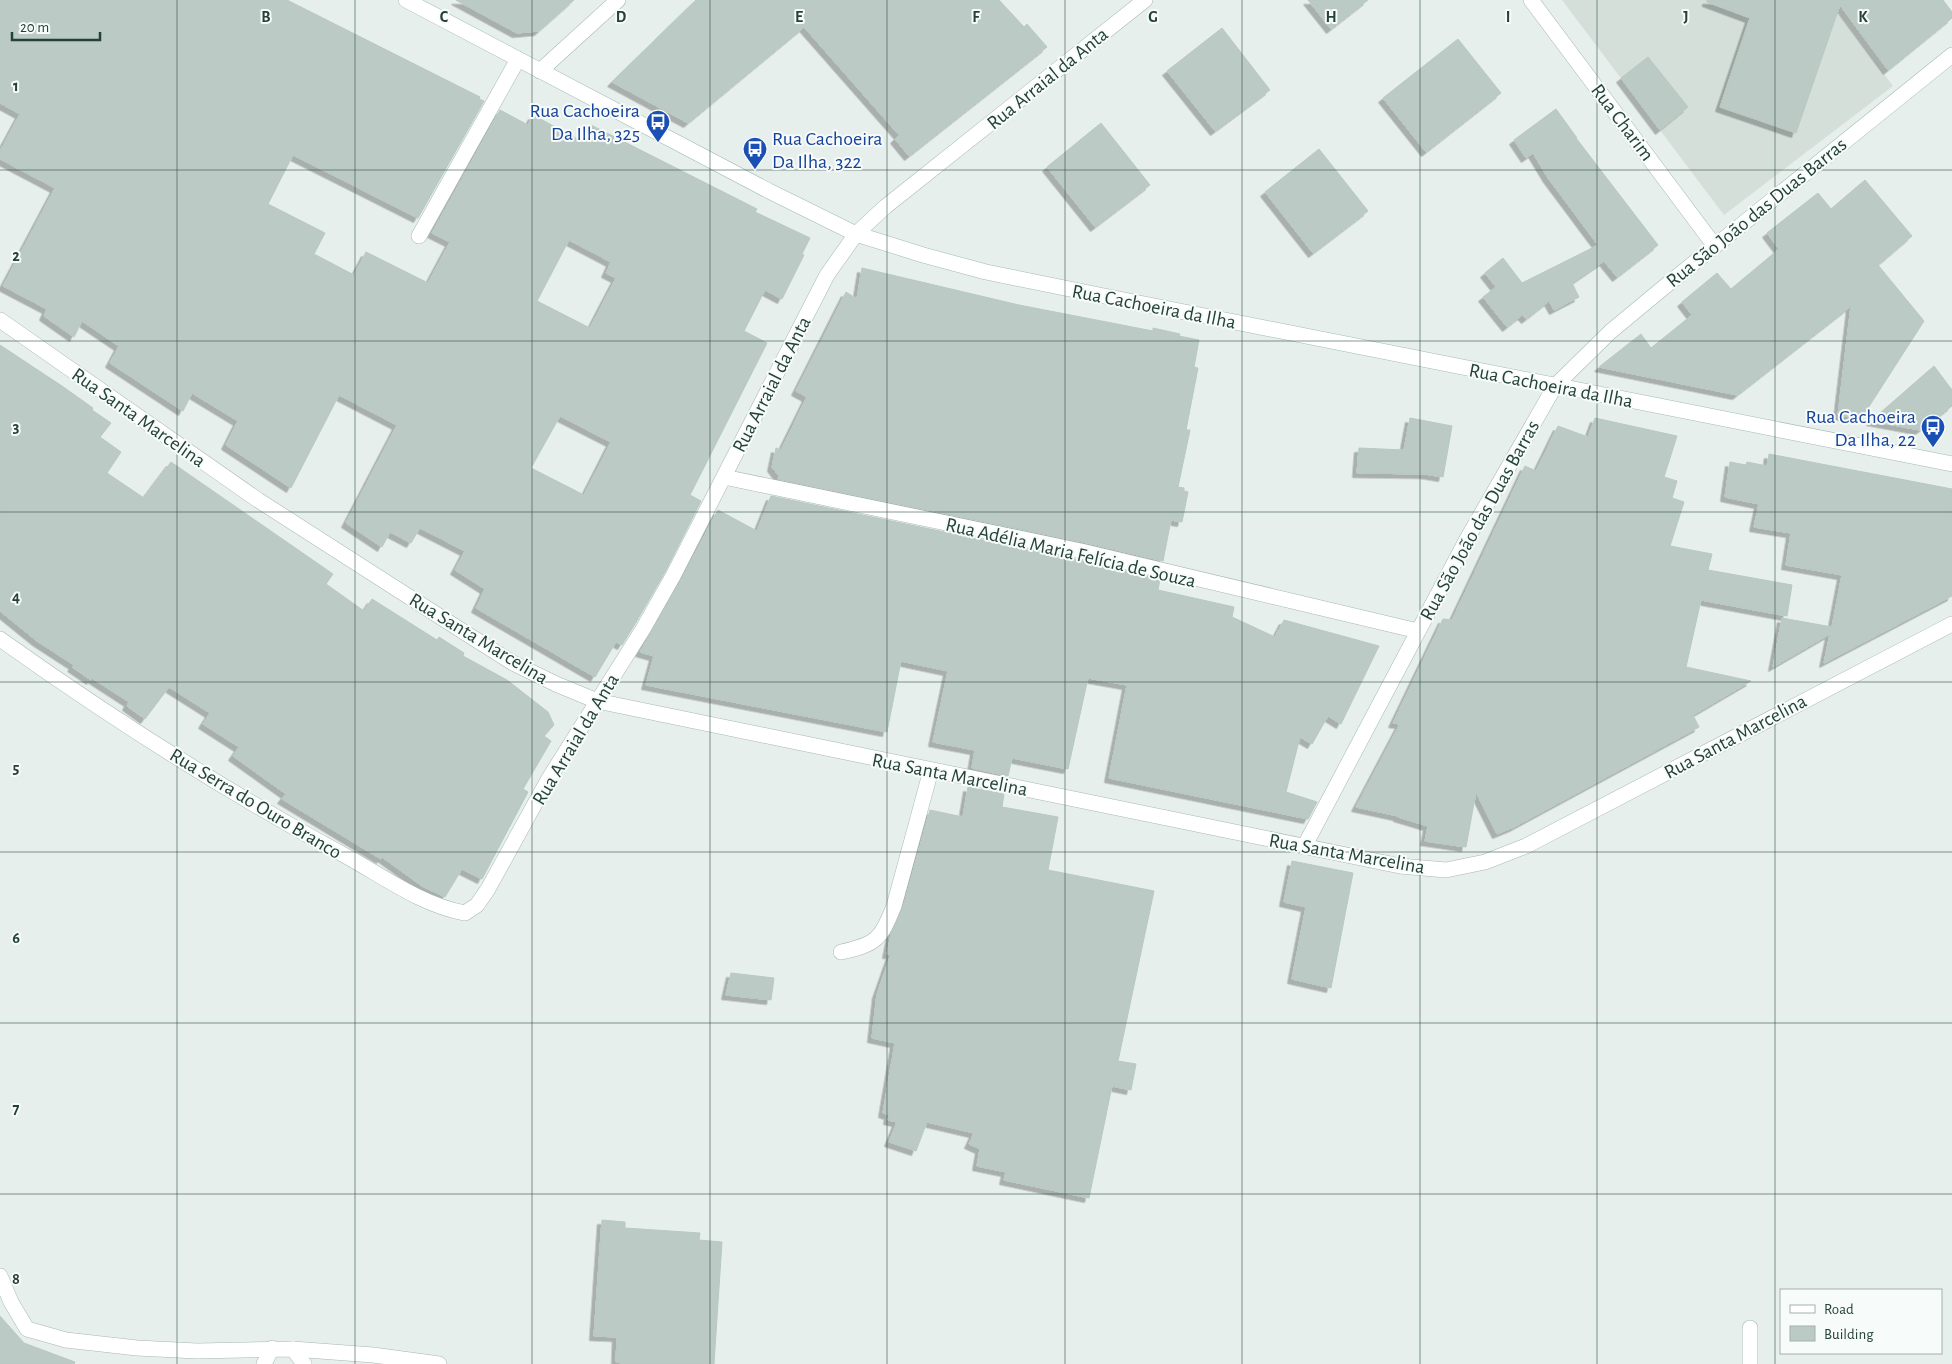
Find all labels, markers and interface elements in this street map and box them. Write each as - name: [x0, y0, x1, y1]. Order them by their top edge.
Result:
- text: B: [261, 9, 271, 25]
- text: C: [440, 9, 449, 25]
- text: D: [616, 9, 627, 25]
- text: E: [795, 9, 803, 25]
- text: F: [972, 9, 980, 25]
- text: G: [1148, 9, 1158, 25]
- text: H: [1325, 9, 1337, 25]
- text: I: [1506, 9, 1510, 25]
- text: J: [1683, 9, 1689, 25]
- text: K: [1858, 9, 1868, 25]
- scale bar: [12, 10, 100, 42]
- text: 20 m: [20, 20, 49, 35]
- street label: Rua Arraial da Anta: [983, 24, 1112, 134]
- text: 1: [13, 78, 19, 94]
- street label: Rua Charim: [1587, 80, 1657, 165]
- place label: Rua Cachoeira Da Ilha, 325: [529, 101, 640, 144]
- bus stop icon: Rua Cachoeira Da Ilha, 325: [645, 109, 671, 143]
- place label: Rua Cachoeira Da Ilha, 322: [772, 129, 883, 172]
- street label: Rua São João das Duas Barras: [1663, 134, 1850, 291]
- bus stop icon: Rua Cachoeira Da Ilha, 322: [742, 136, 768, 170]
- text: 2: [12, 248, 20, 264]
- street label: Rua Cachoeira da Ilha: [1070, 281, 1238, 333]
- street label: Rua Arraial da Anta: [729, 313, 815, 455]
- street label: Rua Cachoeira da Ilha: [1467, 360, 1635, 412]
- street label: Rua Santa Marcelina: [68, 364, 209, 471]
- place label: Rua Cachoeira Da Ilha, 22: [1805, 407, 1916, 450]
- bus stop icon: Rua Cachoeira Da Ilha, 22: [1920, 414, 1946, 448]
- street label: Rua São João das Duas Barras: [1417, 417, 1543, 624]
- text: 3: [13, 419, 20, 435]
- street label: Rua Adélia Maria Felícia de Souza: [944, 514, 1198, 592]
- text: 4: [12, 589, 20, 605]
- street label: Rua Santa Marcelina: [406, 590, 551, 688]
- street label: Rua Arraial da Anta: [529, 670, 623, 809]
- street label: Rua Santa Marcelina: [1661, 691, 1810, 783]
- street label: Rua Serra do Ouro Branco: [166, 745, 345, 863]
- street label: Rua Santa Marcelina: [870, 750, 1029, 800]
- text: 5: [13, 760, 20, 776]
- street label: Rua Santa Marcelina: [1267, 830, 1426, 878]
- text: 6: [12, 930, 20, 946]
- text: 7: [13, 1101, 20, 1117]
- text: 8: [12, 1271, 20, 1287]
- legend: [1780, 1289, 1942, 1354]
- text: Road: [1824, 1302, 1854, 1317]
- text: Building: [1824, 1327, 1874, 1342]

